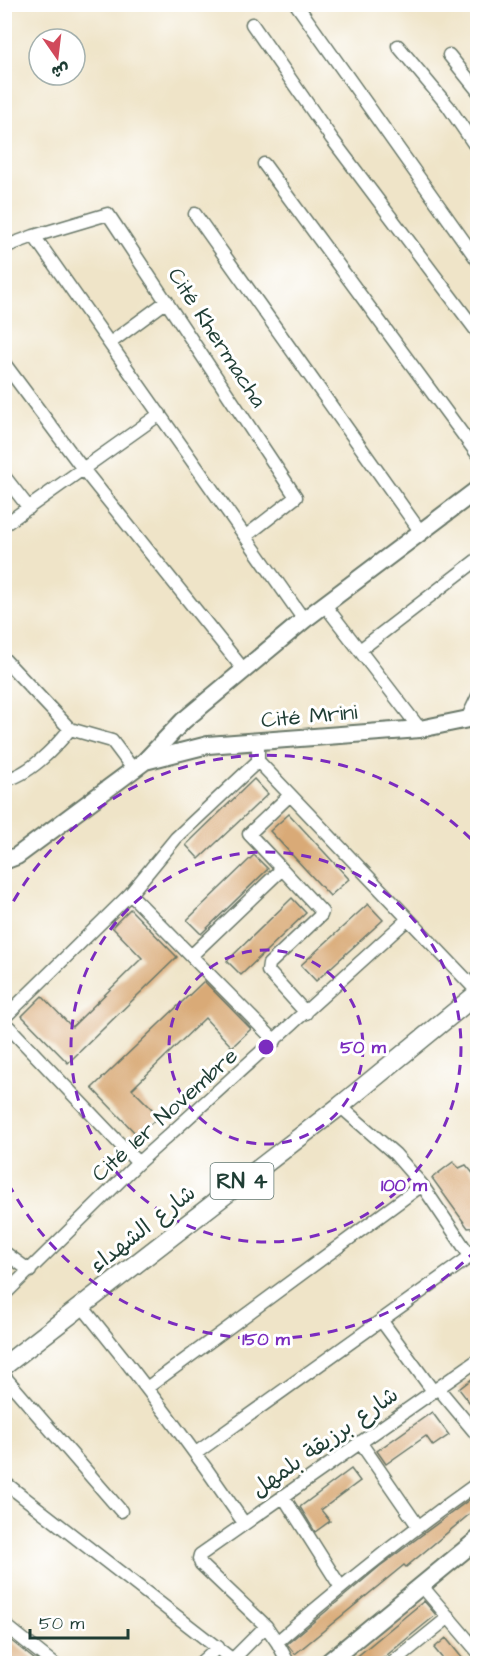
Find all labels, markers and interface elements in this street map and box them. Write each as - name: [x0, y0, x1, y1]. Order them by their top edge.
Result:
- north arrow: [27, 27, 87, 87]
- text: ش: [49, 58, 72, 83]
- street label: Cité Khermacha: [160, 262, 274, 414]
- street label: Cité Mrini: [260, 697, 359, 736]
- text: 50 m: [340, 1035, 387, 1060]
- centre of rings: [256, 1037, 276, 1057]
- street label: Cité 1er Novembre: [85, 1041, 245, 1189]
- road number: RN 4: [210, 1163, 274, 1199]
- text: 100 m: [381, 1173, 428, 1198]
- street label: شارع الشهداء: [83, 1178, 202, 1280]
- text: 150 m: [242, 1327, 291, 1352]
- street label: شارع برزيقة بلمهل: [245, 1380, 405, 1505]
- scale bar: [30, 1602, 128, 1640]
- text: 50 m: [39, 1611, 84, 1636]

